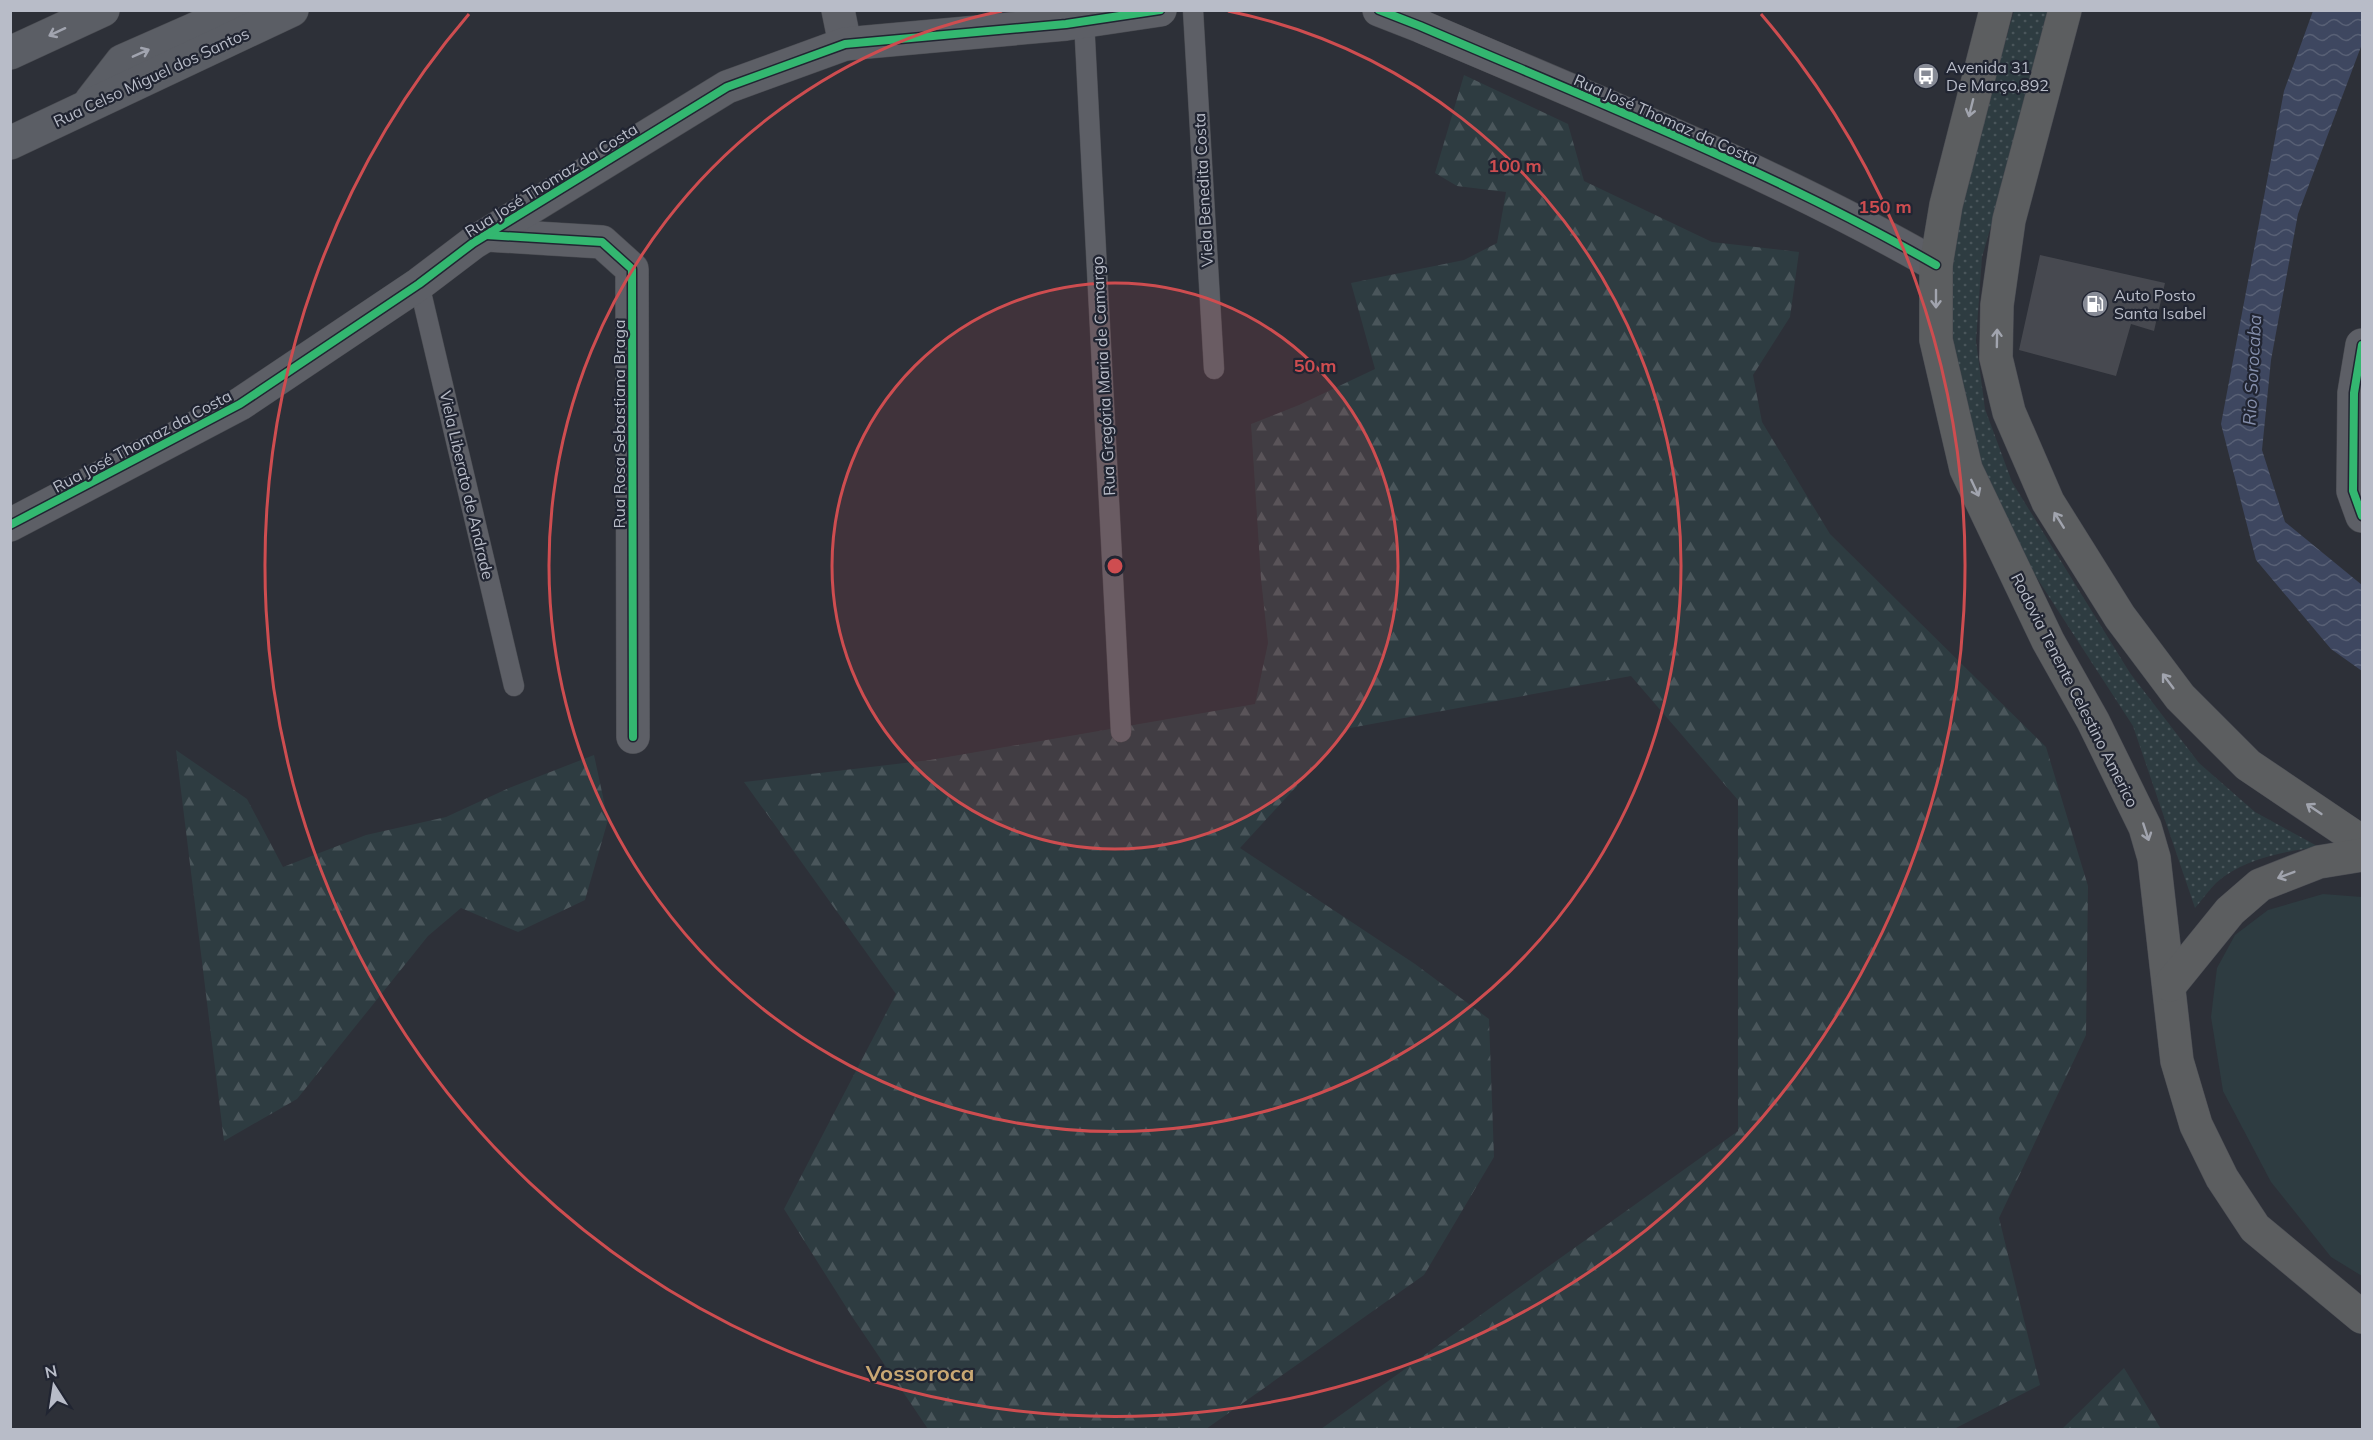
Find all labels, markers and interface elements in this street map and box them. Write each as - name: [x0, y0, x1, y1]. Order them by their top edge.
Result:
- street label: Rua Celso Miguel dos Santos: [50, 23, 252, 131]
- one-way arrow: [48, 27, 66, 38]
- one-way arrow: [132, 47, 150, 58]
- place label: Avenida 31 De Março,892: [1946, 57, 2049, 95]
- bus stop icon: Avenida 31 De Março,892: [1911, 61, 1941, 91]
- street label: Rua José Thomaz da Costa: [1571, 69, 1761, 169]
- one-way arrow: [1965, 98, 1976, 117]
- street label: Viela Benedita Costa: [1189, 112, 1217, 268]
- street label: Rua José Thomaz da Costa: [461, 119, 641, 241]
- text: 100 m: [1488, 154, 1542, 177]
- text: 150 m: [1858, 195, 1912, 218]
- street label: Rua Gregória Maria de Camargo: [1087, 256, 1119, 496]
- place label: Auto Posto Santa Isabel: [2114, 285, 2206, 323]
- one-way arrow: [1930, 288, 1942, 308]
- fuel station icon: Auto Posto Santa Isabel: [2080, 289, 2110, 319]
- water label: Rio Sorocaba: [2238, 314, 2266, 426]
- street label: Rua Rosa Sebastiana Braga: [609, 319, 629, 529]
- one-way arrow: [1991, 328, 2002, 348]
- text: 50 m: [1294, 354, 1336, 377]
- street label: Rua José Thomaz da Costa: [49, 385, 235, 497]
- street label: Viela Liberato de Andrade: [436, 389, 498, 581]
- one-way arrow: [1970, 479, 1981, 497]
- one-way arrow: [2053, 512, 2065, 529]
- centre of rings: [1105, 556, 1125, 576]
- street label: Rodovia Tenente Celestino Americo: [2007, 569, 2143, 811]
- one-way arrow: [2162, 674, 2174, 690]
- one-way arrow: [2306, 803, 2323, 815]
- one-way arrow: [2141, 822, 2152, 841]
- one-way arrow: [2277, 870, 2296, 881]
- north arrow: [24, 1356, 84, 1416]
- district label: Vossoroca: [865, 1359, 974, 1387]
- text: N: [43, 1360, 59, 1382]

